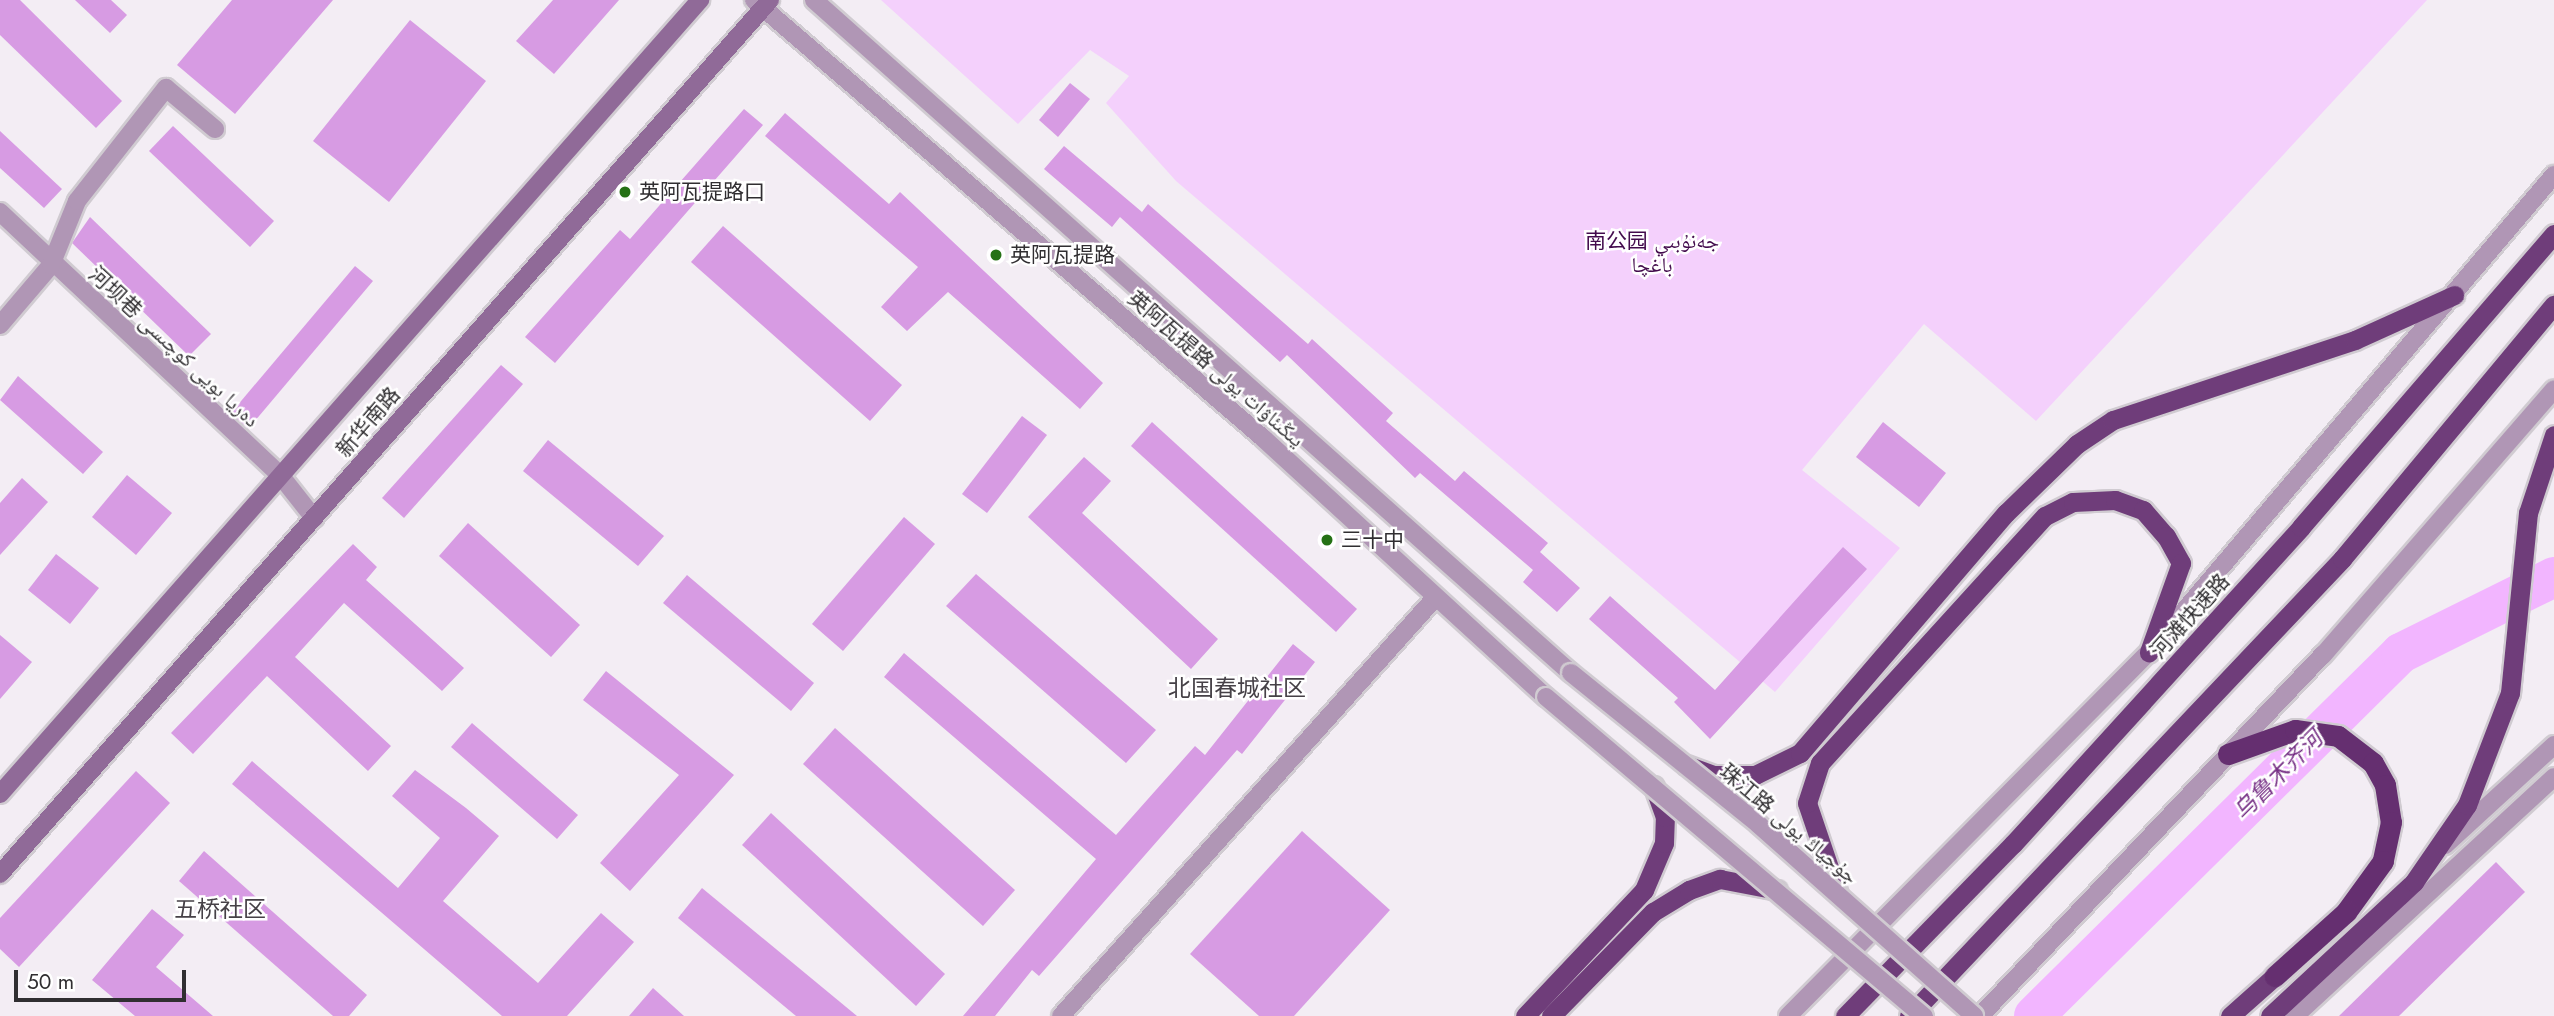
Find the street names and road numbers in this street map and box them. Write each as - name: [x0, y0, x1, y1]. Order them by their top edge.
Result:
- street label: 河坝巷 دەريا بويى كوچىسى: [84, 262, 264, 432]
- street label: 英阿瓦提路 يىڭىئاۋات يولى: [1123, 286, 1309, 452]
- street label: 新华南路: [331, 382, 405, 462]
- street label: 河滩快速路: [2146, 569, 2234, 663]
- street label: 珠江路 جۇجياڭ يولى: [1715, 759, 1863, 889]

